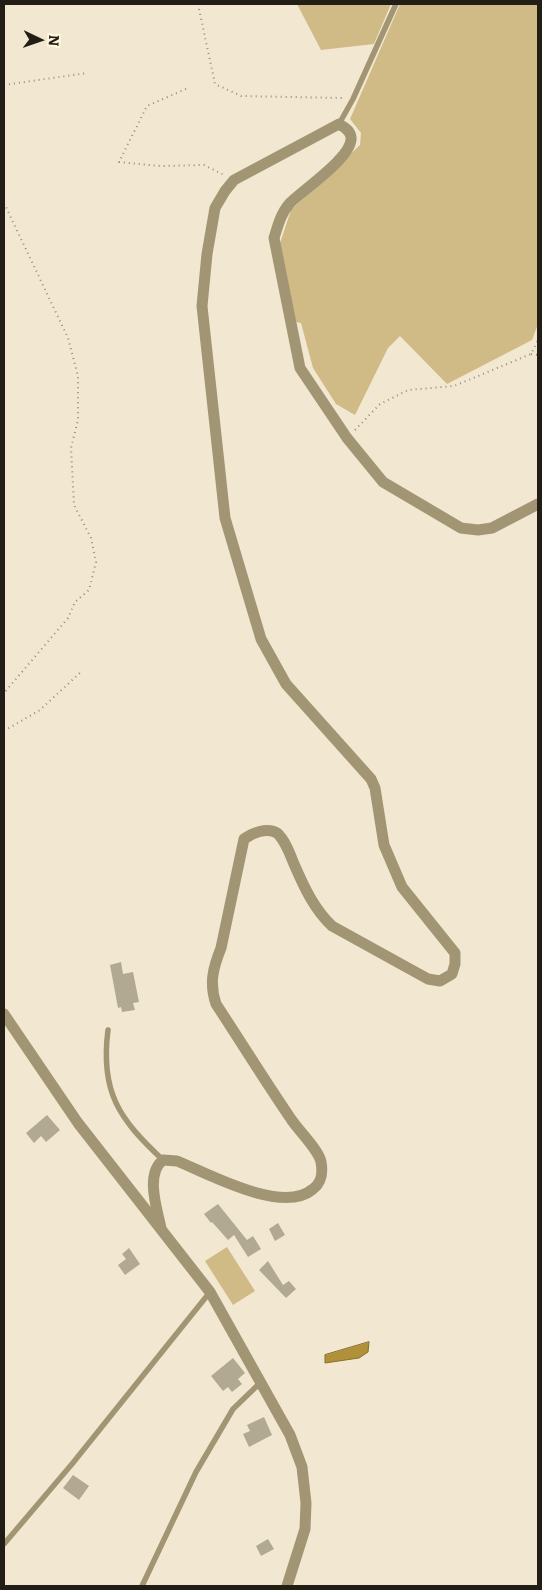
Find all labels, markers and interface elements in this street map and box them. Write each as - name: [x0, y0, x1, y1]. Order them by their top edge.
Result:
- north arrow: [15, 15, 65, 65]
- text: N: [45, 34, 65, 47]

